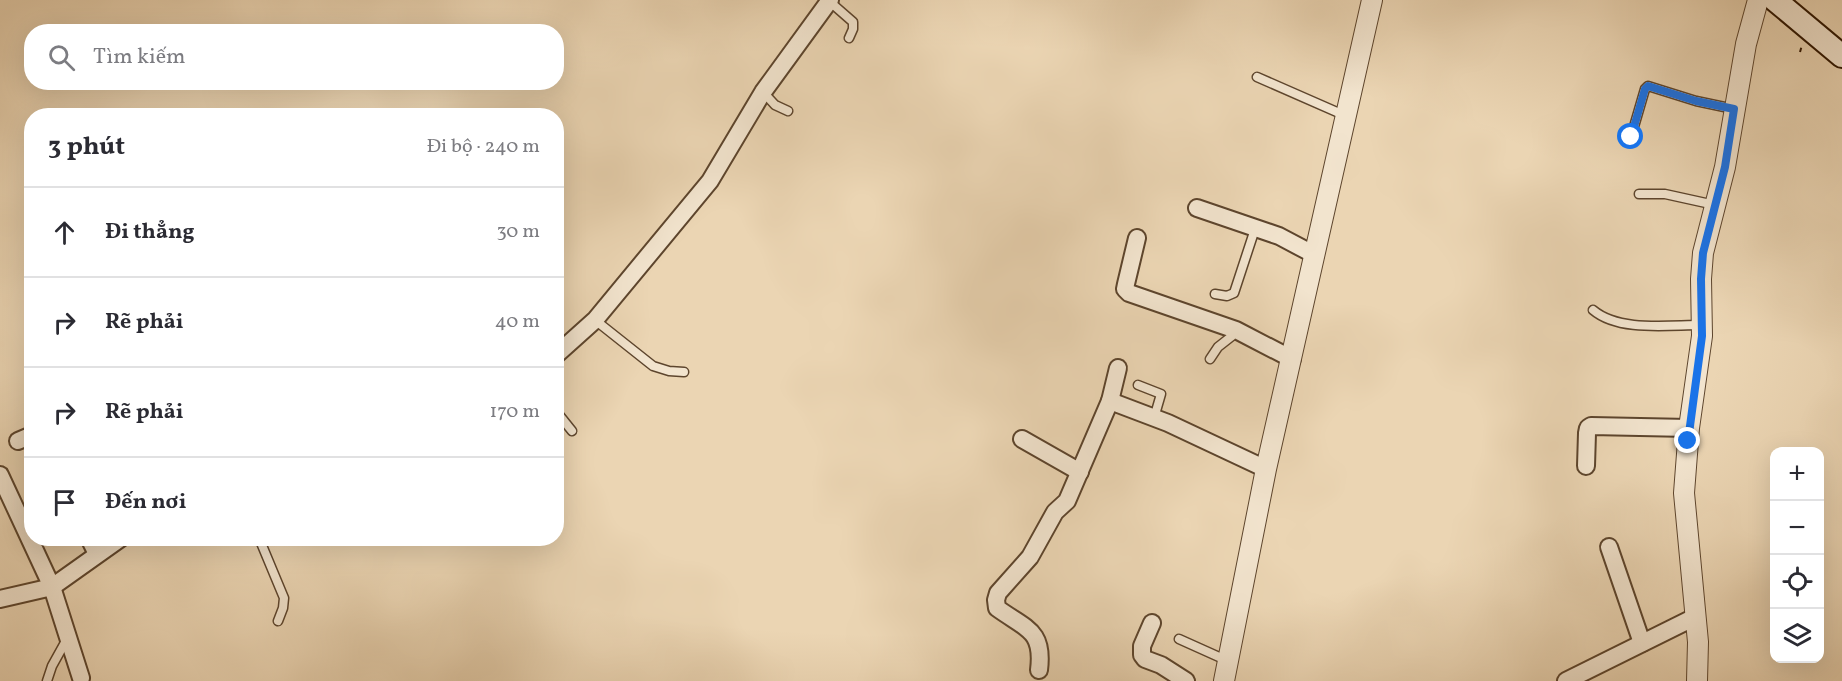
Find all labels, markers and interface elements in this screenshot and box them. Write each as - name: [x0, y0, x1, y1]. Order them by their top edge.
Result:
- search box: [24, 24, 564, 90]
- icon: search: [45, 41, 78, 74]
- text: Tìm kiếm: [93, 42, 186, 73]
- route start: [1617, 123, 1643, 149]
- text: 3 phút: [48, 129, 125, 165]
- text: Đi bộ · 240 m: [426, 133, 540, 161]
- icon: ahead: [48, 216, 81, 249]
- text: Đi thẳng: [105, 217, 195, 248]
- text: 30 m: [496, 218, 540, 246]
- icon: right: [48, 306, 81, 339]
- text: Rẽ phải: [105, 307, 184, 338]
- text: 40 m: [495, 308, 540, 336]
- icon: right: [48, 396, 81, 429]
- text: Rẽ phải: [105, 397, 184, 428]
- text: 170 m: [490, 398, 540, 426]
- route end: [1674, 427, 1700, 453]
- map controls: [1770, 447, 1824, 663]
- button: +: [1770, 447, 1824, 501]
- icon: arrive: [48, 486, 81, 519]
- text: Đến nơi: [105, 487, 187, 518]
- button: −: [1770, 501, 1824, 555]
- button: locate: [1770, 555, 1824, 609]
- button: layers: [1770, 609, 1824, 663]

